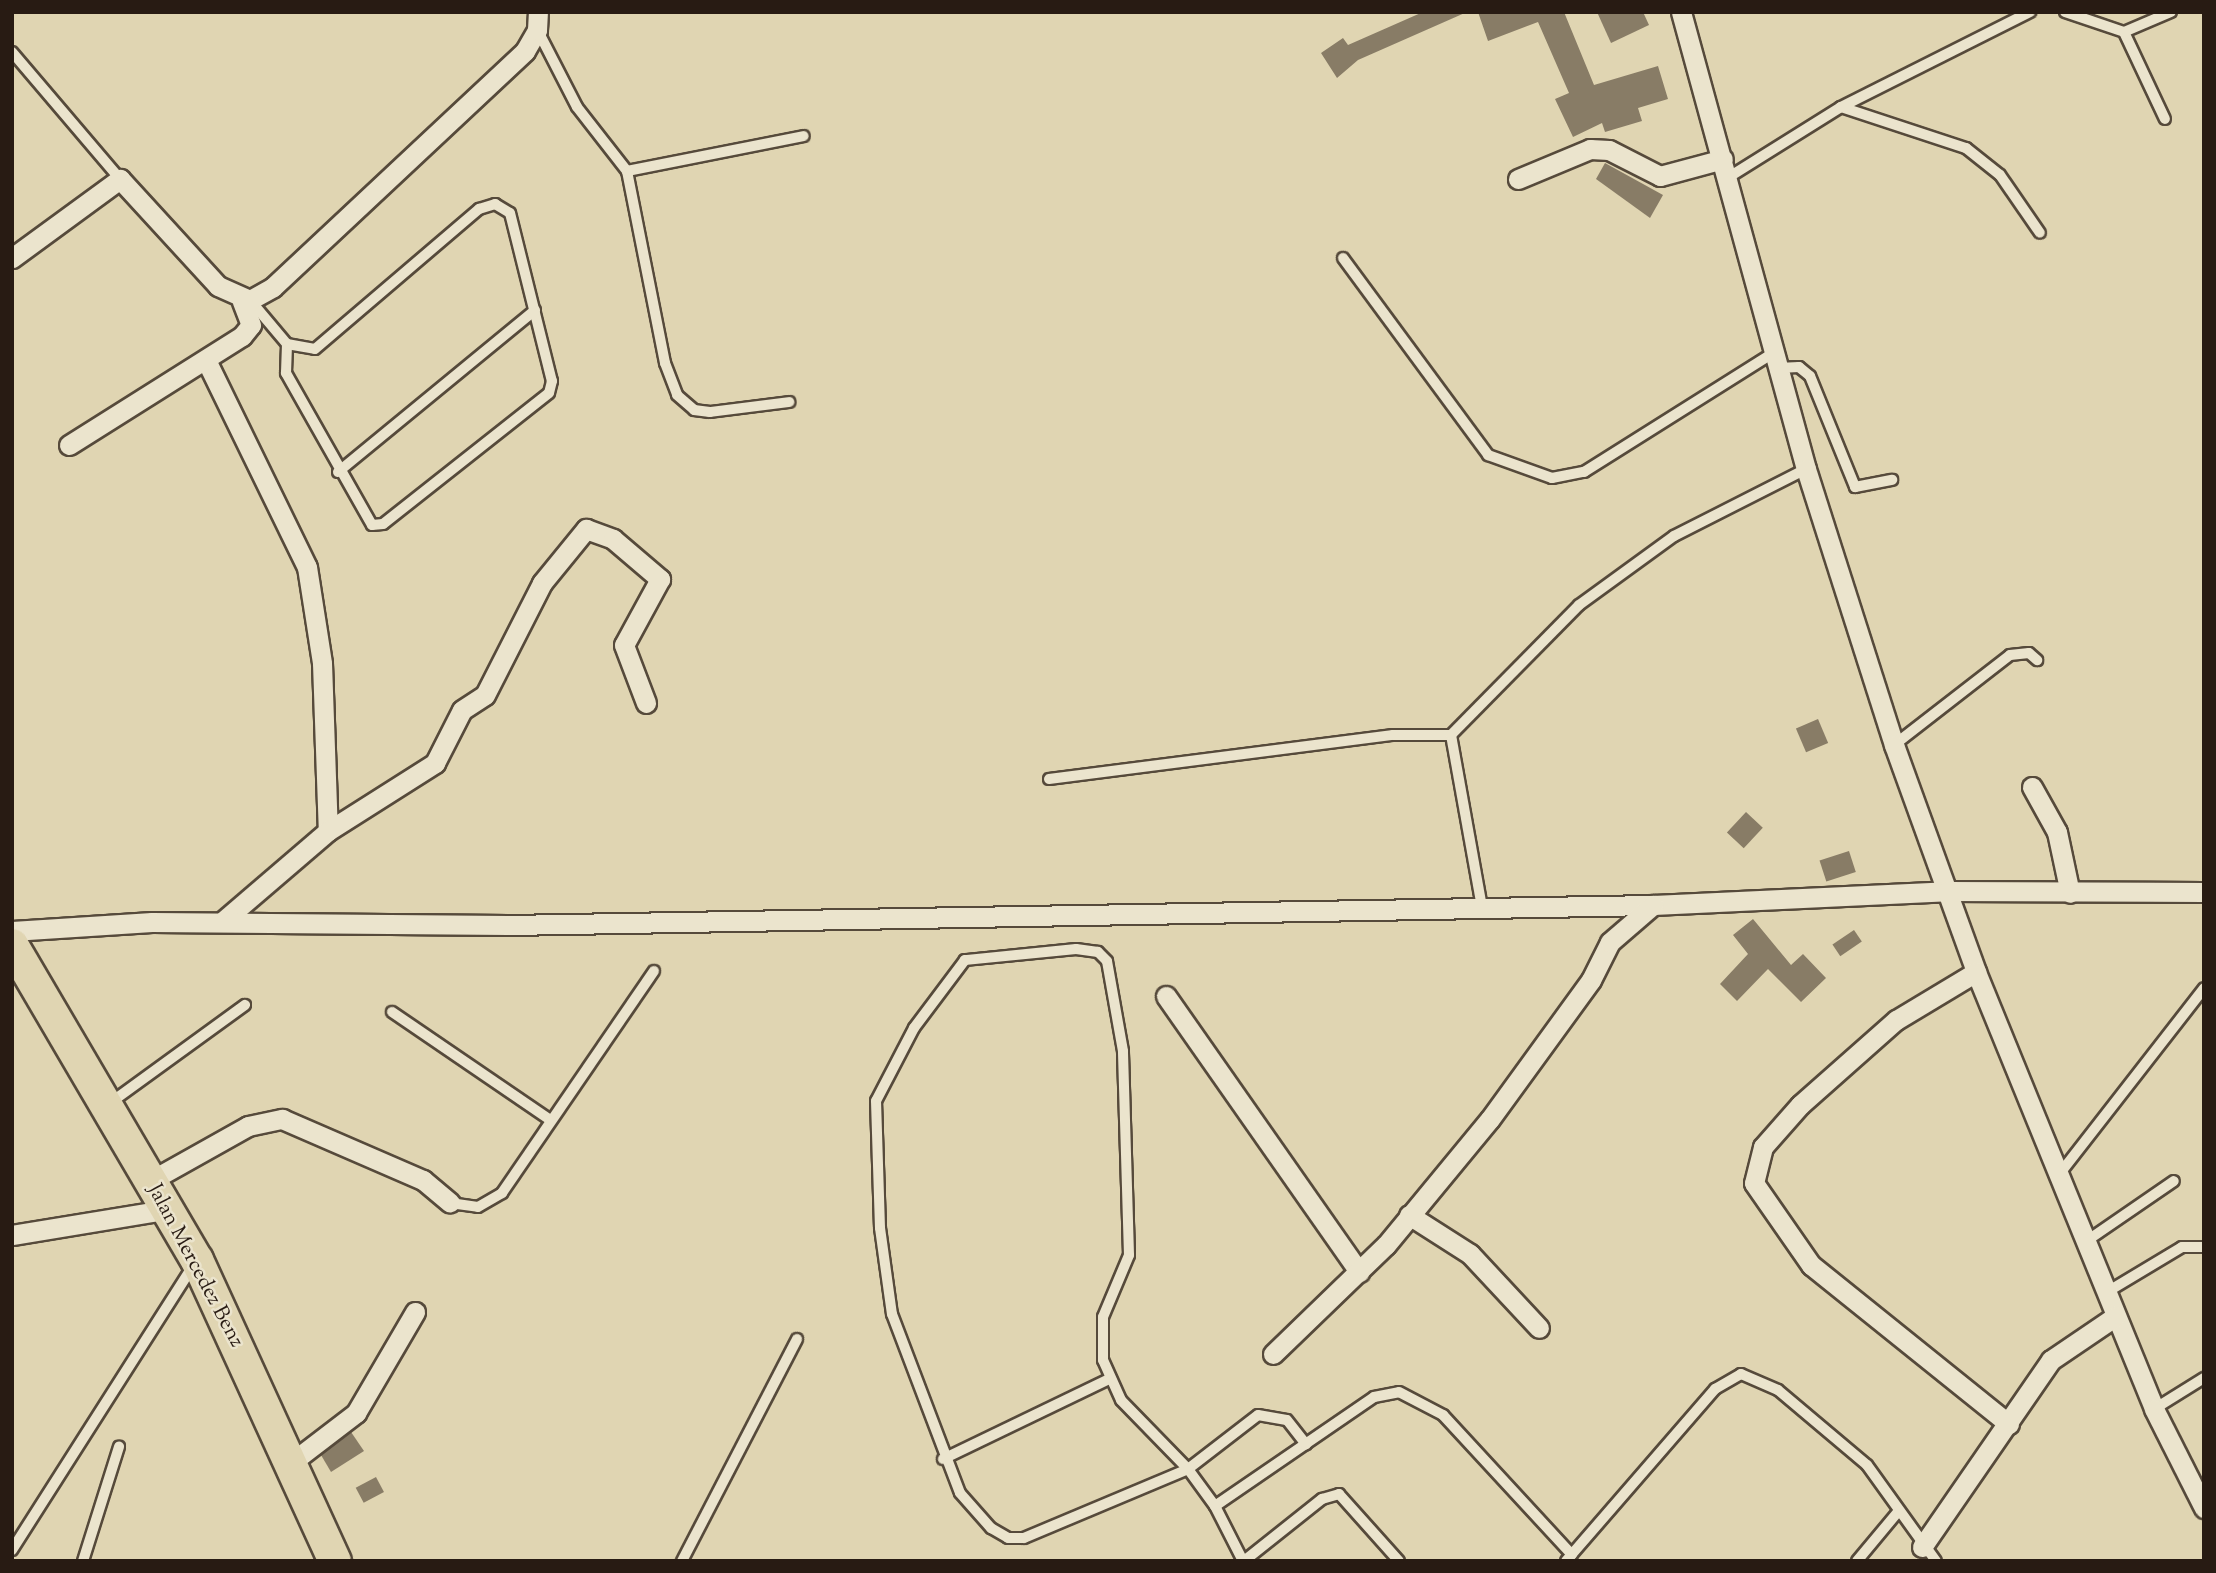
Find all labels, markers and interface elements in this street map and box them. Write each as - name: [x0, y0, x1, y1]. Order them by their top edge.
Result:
- street label: Jalan Mercedez Benz: [141, 1180, 249, 1352]

